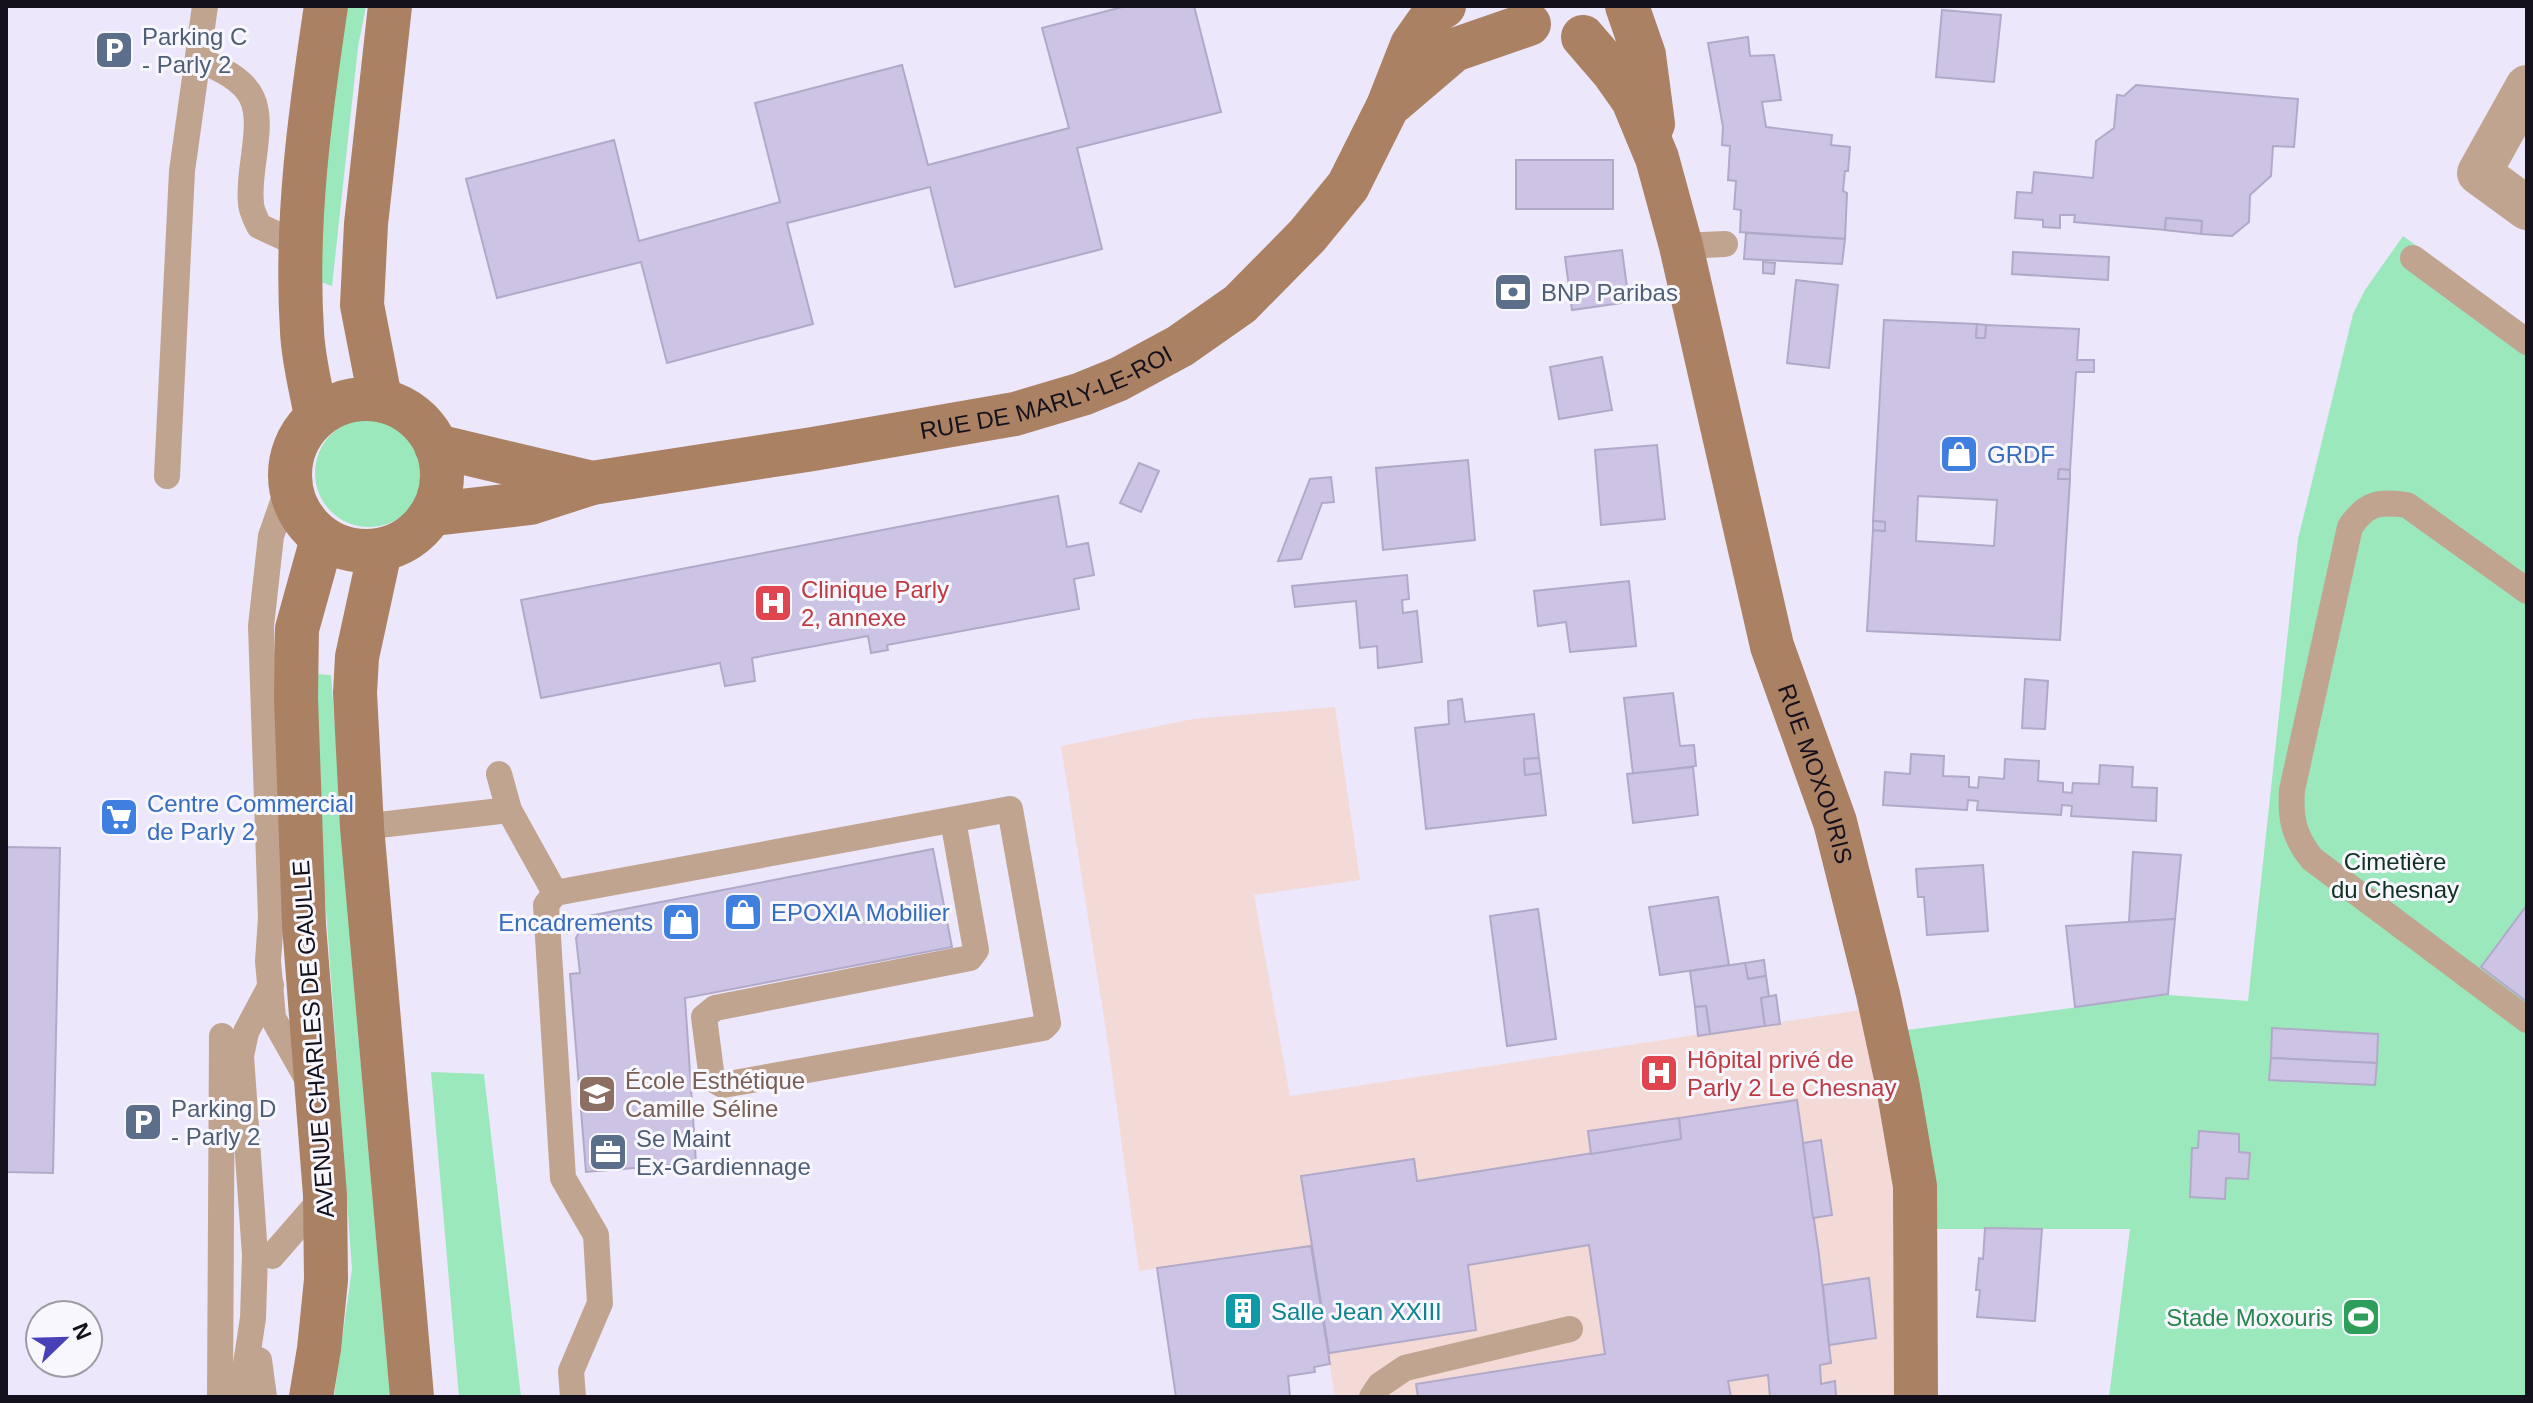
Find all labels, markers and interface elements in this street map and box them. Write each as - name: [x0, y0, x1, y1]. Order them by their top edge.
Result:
- place label: Parking C - Parly 2: [142, 23, 247, 78]
- parking icon: Parking C - Parly 2: [93, 29, 135, 71]
- bank icon: BNP Paribas: [1492, 271, 1534, 313]
- place label: BNP Paribas: [1541, 279, 1678, 306]
- street label: RUE DE MARLY-LE-ROI: [918, 340, 1176, 444]
- shop icon: GRDF: [1938, 433, 1980, 475]
- place label: GRDF: [1987, 441, 2055, 468]
- place label: Clinique Parly 2, annexe: [801, 576, 949, 631]
- hospital icon: Clinique Parly 2, annexe: [752, 582, 794, 624]
- street label: RUE MOXOURIS: [1773, 680, 1858, 866]
- place label: Centre Commercial de Parly 2: [147, 790, 354, 845]
- supermarket icon: Centre Commercial de Parly 2: [98, 796, 140, 838]
- park label: Cimetière du Chesnay: [2331, 848, 2459, 903]
- street label: AVENUE CHARLES DE GAULLE: [287, 859, 339, 1219]
- shop icon: EPOXIA Mobilier: [722, 891, 764, 933]
- place label: EPOXIA Mobilier: [771, 899, 950, 926]
- shop icon: Encadrements: [660, 901, 702, 943]
- place label: Encadrements: [498, 909, 653, 936]
- place label: Hôpital privé de Parly 2 Le Chesnay: [1687, 1046, 1896, 1101]
- hospital icon: Hôpital privé de Parly 2 Le Chesnay: [1638, 1052, 1680, 1094]
- place label: École Esthétique Camille Séline: [625, 1067, 805, 1122]
- school or university icon: École Esthétique Camille Séline: [576, 1073, 618, 1115]
- place label: Parking D - Parly 2: [171, 1095, 276, 1150]
- parking icon: Parking D - Parly 2: [122, 1101, 164, 1143]
- place label: Se Maint Ex-Gardiennage: [636, 1125, 811, 1180]
- office icon: Se Maint Ex-Gardiennage: [587, 1131, 629, 1173]
- building icon: Salle Jean XXIII: [1222, 1290, 1264, 1332]
- sports icon: Stade Moxouris: [2340, 1296, 2382, 1338]
- place label: Salle Jean XXIII: [1271, 1298, 1442, 1325]
- north arrow: [24, 1299, 104, 1379]
- place label: Stade Moxouris: [2166, 1304, 2333, 1331]
- text: N: [67, 1319, 97, 1344]

